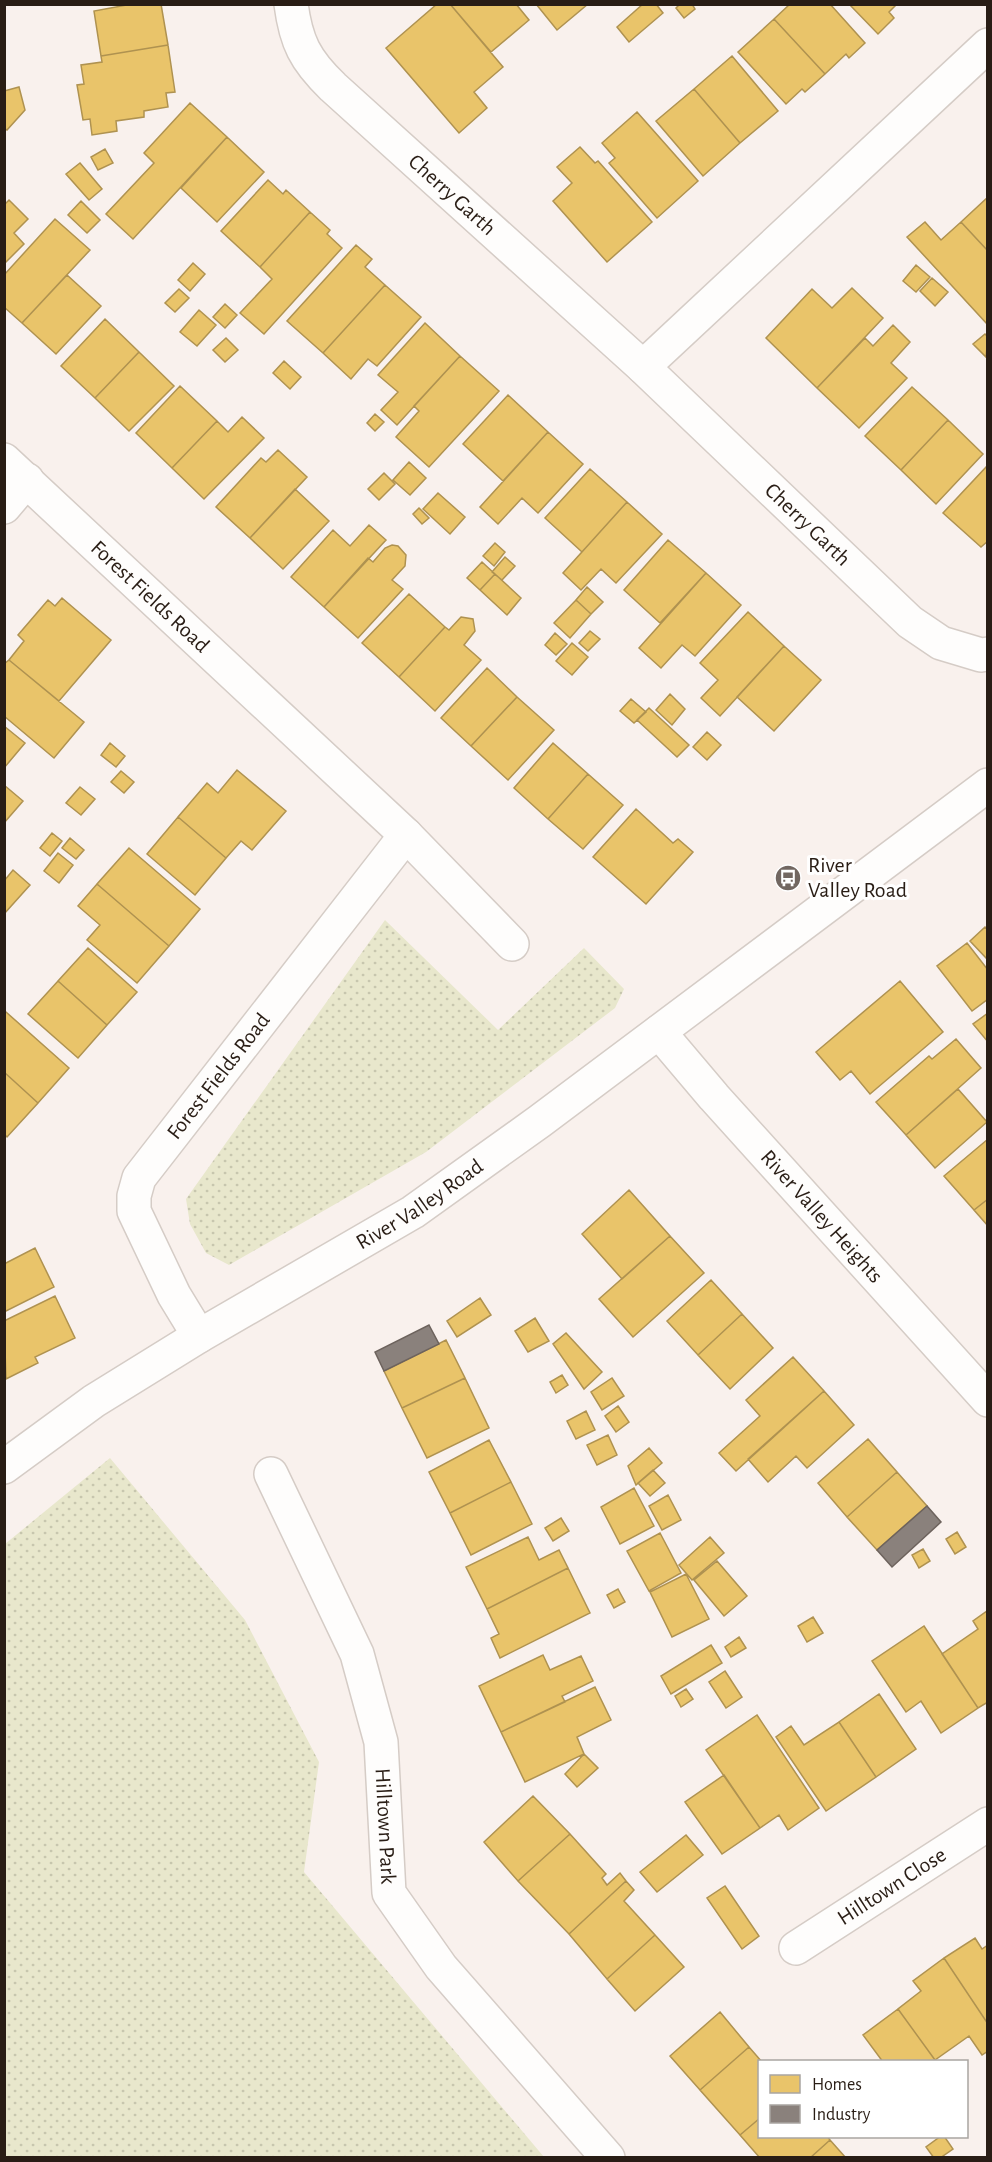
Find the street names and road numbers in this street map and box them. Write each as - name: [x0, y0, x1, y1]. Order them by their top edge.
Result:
- street label: Cherry Garth: [404, 150, 500, 239]
- street label: Cherry Garth: [761, 479, 855, 570]
- street label: Forest Fields Road: [87, 536, 214, 657]
- street label: Forest Fields Road: [163, 1009, 274, 1143]
- street label: River Valley Heights: [757, 1146, 887, 1287]
- street label: River Valley Road: [352, 1155, 487, 1253]
- street label: Hilltown Park: [371, 1768, 400, 1885]
- street label: Hilltown Close: [834, 1843, 950, 1929]

